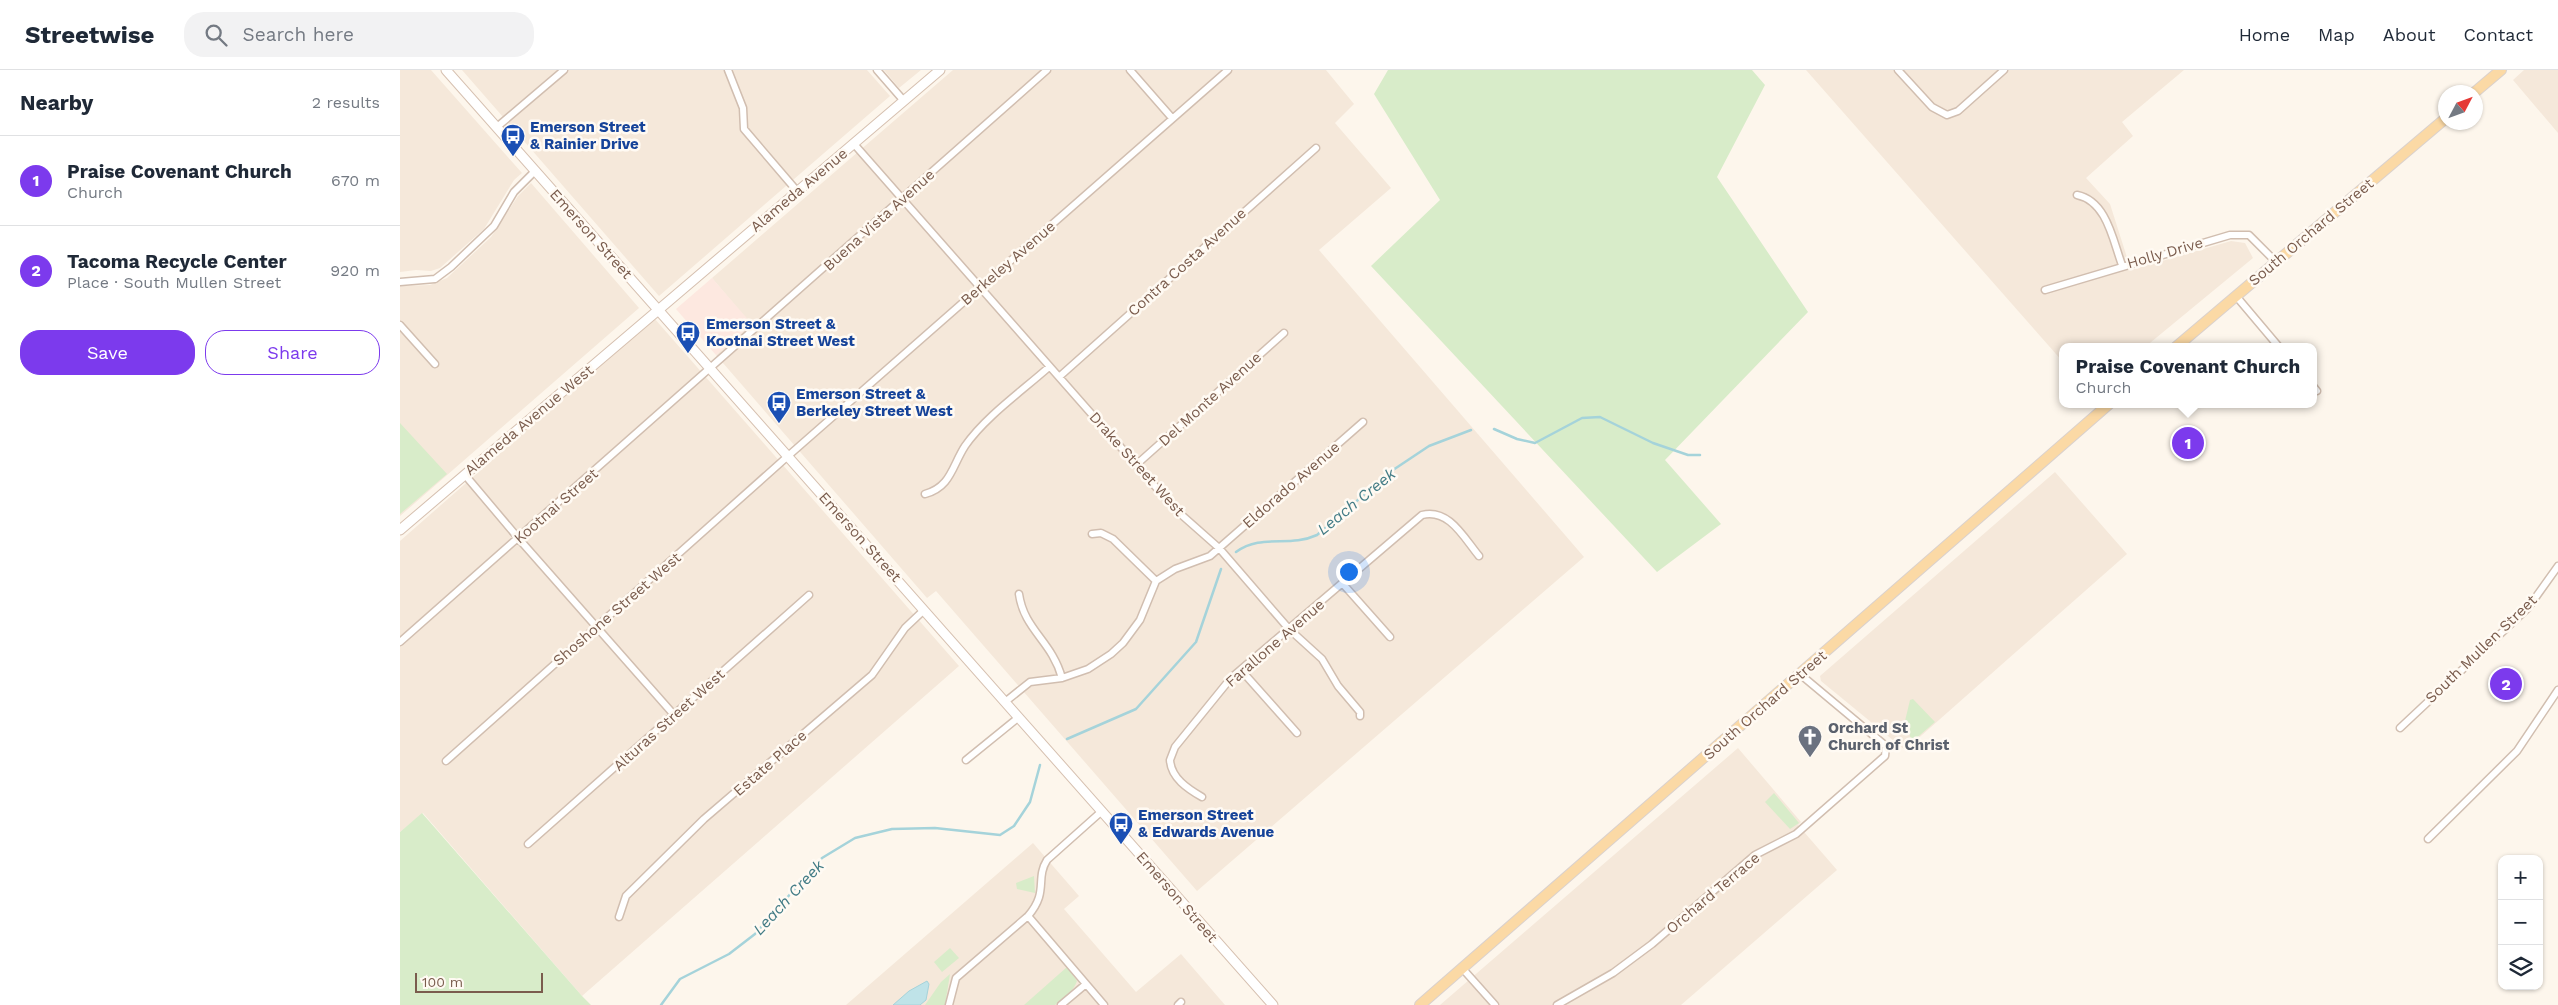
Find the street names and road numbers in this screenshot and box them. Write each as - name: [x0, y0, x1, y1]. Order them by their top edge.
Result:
- street label: Alameda Avenue: [747, 144, 851, 236]
- street label: Buena Vista Avenue: [820, 165, 938, 275]
- street label: South Orchard Street: [2245, 174, 2378, 289]
- street label: Emerson Street: [546, 185, 637, 283]
- street label: Contra Costa Avenue: [1124, 204, 1250, 320]
- street label: Berkeley Avenue: [957, 217, 1059, 309]
- street label: Holly Drive: [2125, 234, 2205, 272]
- street label: Del Monte Avenue: [1155, 348, 1265, 450]
- street label: Alameda Avenue West: [461, 360, 598, 479]
- street label: Drake Street West: [1086, 408, 1189, 520]
- street label: Eldorado Avenue: [1239, 438, 1343, 532]
- street label: Kootnai Street: [510, 464, 602, 547]
- street label: Emerson Street: [815, 488, 906, 586]
- street label: Shoshone Street West: [549, 548, 685, 670]
- street label: South Mullen Street: [2422, 591, 2541, 707]
- street label: Farallone Avenue: [1222, 595, 1328, 691]
- street label: South Orchard Street: [1700, 646, 1831, 763]
- street label: Alturas Street West: [610, 665, 729, 775]
- street label: Estate Place: [730, 726, 810, 800]
- street label: Emerson Street: [1133, 848, 1222, 947]
- street label: Orchard Terrace: [1662, 849, 1764, 937]

